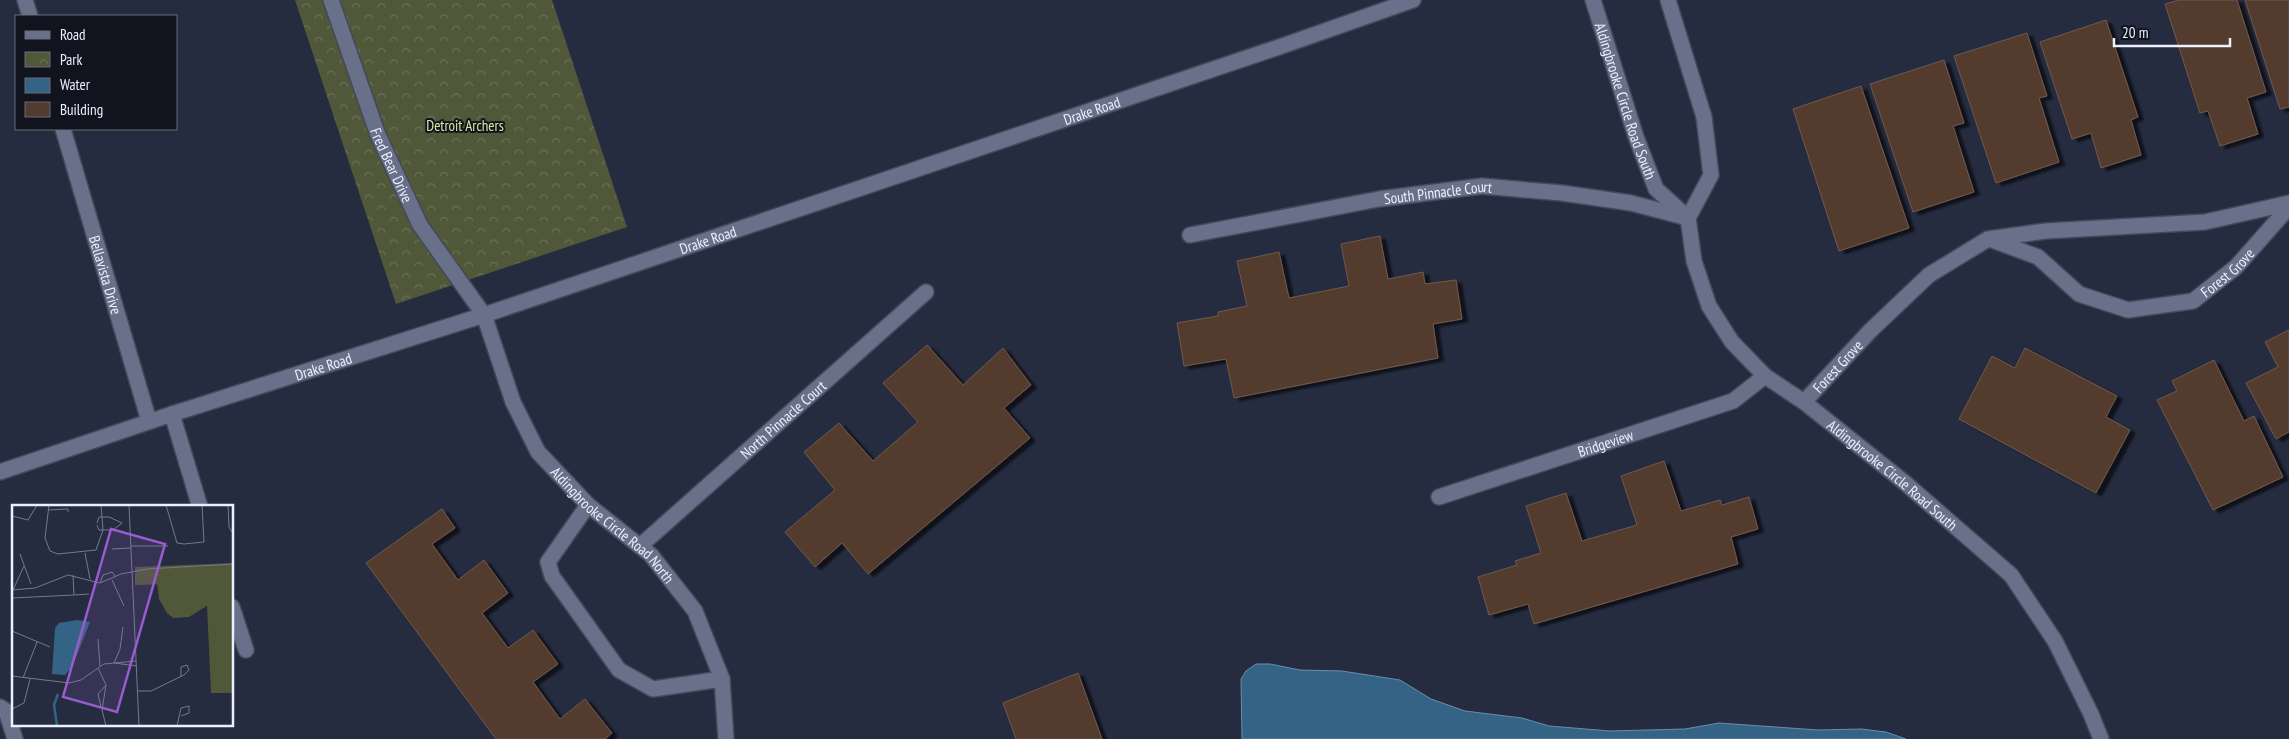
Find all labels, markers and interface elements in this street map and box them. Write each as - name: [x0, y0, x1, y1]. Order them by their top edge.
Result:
- legend: [15, 15, 178, 130]
- scale bar: [2114, 15, 2230, 47]
- street label: Aldingbrooke Circle Road South: [1591, 20, 1661, 182]
- text: 20 m: [2122, 23, 2148, 42]
- text: Road: [60, 25, 86, 44]
- text: Park: [60, 50, 82, 69]
- text: Water: [60, 75, 91, 94]
- street label: Drake Road: [1061, 92, 1122, 129]
- text: Building: [60, 100, 103, 119]
- park label: Detroit Archers: [426, 116, 504, 135]
- street label: Fred Bear Drive: [367, 125, 418, 205]
- street label: South Pinnacle Court: [1383, 176, 1493, 208]
- street label: Drake Road: [677, 221, 739, 258]
- street label: Bellavista Drive: [85, 233, 127, 316]
- street label: Forest Grove: [2196, 244, 2258, 301]
- street label: Forest Grove: [1808, 336, 1867, 396]
- street label: Drake Road: [292, 348, 354, 384]
- street label: North Pinnacle Court: [736, 376, 830, 462]
- street label: Aldingbrooke Circle Road South: [1824, 415, 1962, 534]
- street label: Bridgeview: [1575, 425, 1636, 461]
- street label: Aldingbrooke Circle Road North: [547, 462, 679, 587]
- inset map: [12, 505, 234, 726]

